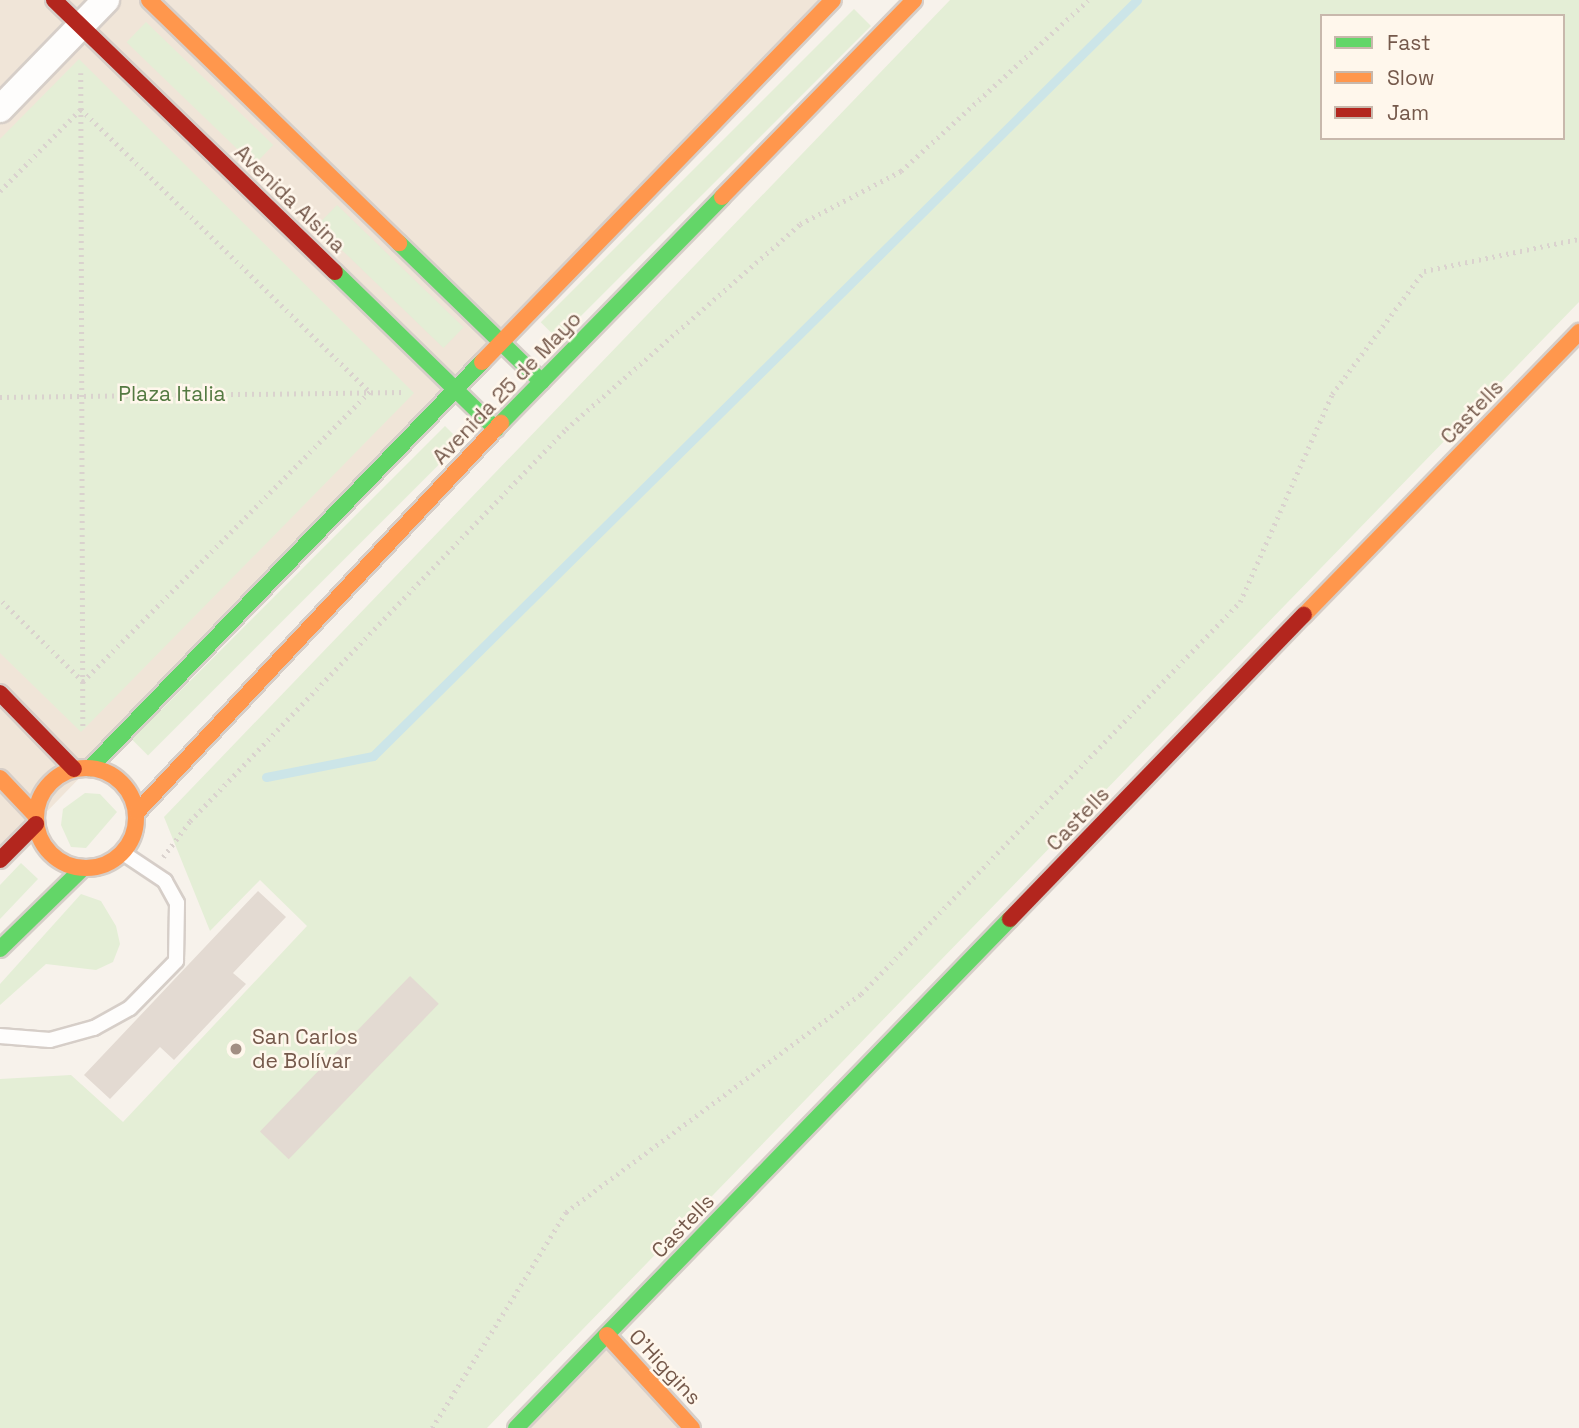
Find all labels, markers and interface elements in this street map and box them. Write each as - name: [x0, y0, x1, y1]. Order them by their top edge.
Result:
- legend: [1320, 14, 1565, 140]
- text: Fast: [1387, 29, 1431, 56]
- text: Slow: [1387, 64, 1435, 91]
- text: Jam: [1387, 99, 1429, 126]
- street label: Avenida Alsina: [229, 140, 351, 258]
- street label: Avenida 25 de Mayo: [427, 306, 587, 470]
- street label: Castells: [1435, 375, 1509, 449]
- park label: Plaza Italia: [118, 381, 226, 407]
- street label: Castells: [1041, 782, 1115, 856]
- place label: San Carlos de Bolívar: [252, 1024, 358, 1074]
- marker: San Carlos de Bolívar: [226, 1039, 246, 1059]
- street label: Castells: [646, 1189, 720, 1263]
- street label: O'Higgins: [624, 1324, 706, 1410]

